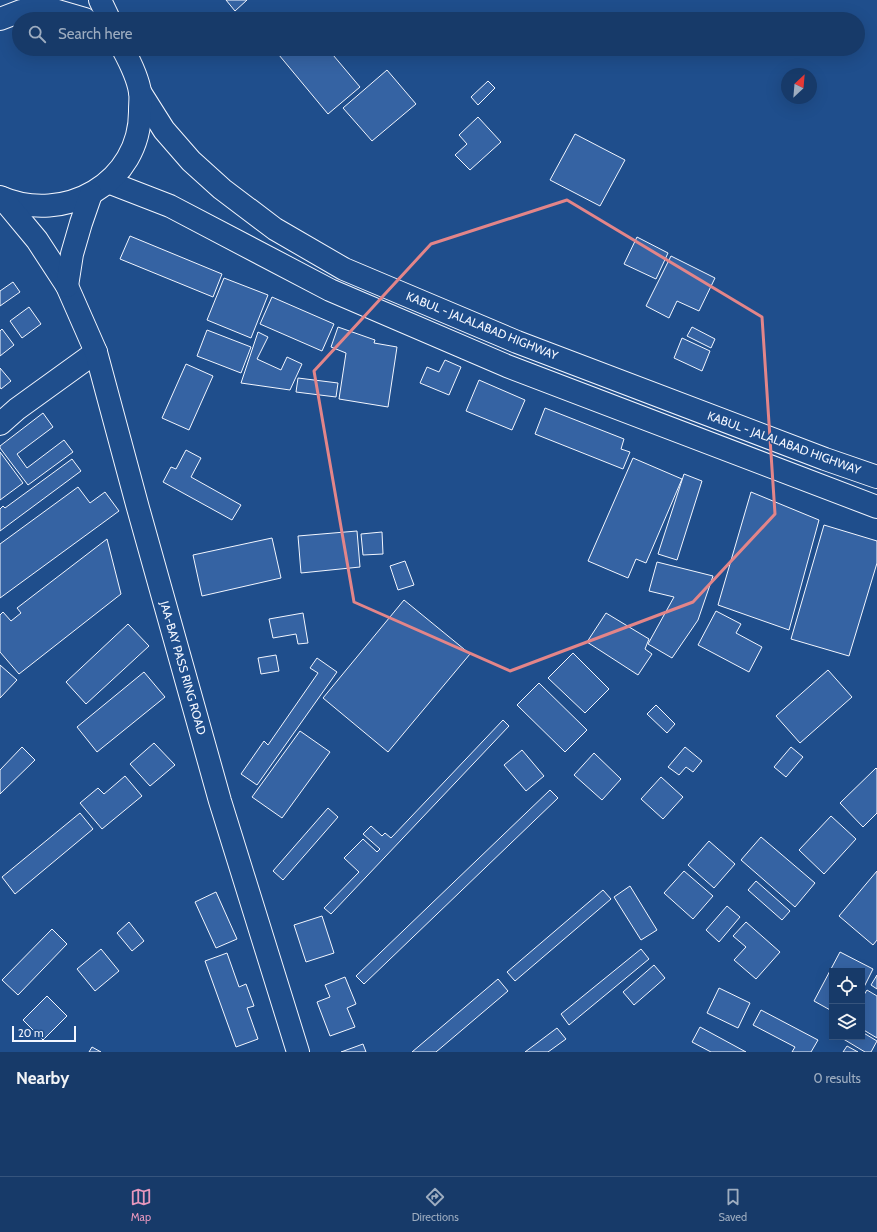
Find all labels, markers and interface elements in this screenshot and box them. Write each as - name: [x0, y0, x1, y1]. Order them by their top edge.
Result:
- search box: [12, 12, 865, 56]
- icon: search: [26, 23, 48, 45]
- text: Search here: [58, 25, 133, 43]
- north arrow: [781, 68, 817, 104]
- street label: KABUL - JALALABAD HIGHWAY: [404, 288, 560, 363]
- street label: KABUL - JALALABAD HIGHWAY: [705, 408, 863, 477]
- street label: JAA-BAY PASS RING ROAD: [157, 598, 210, 737]
- map controls: [829, 968, 865, 1040]
- button: locate: [829, 968, 865, 1004]
- button: layers: [829, 1004, 865, 1040]
- scale bar: [12, 1024, 76, 1043]
- text: 20 m: [18, 1026, 44, 1040]
- text: Nearby: [16, 1068, 69, 1088]
- text: 0 results: [813, 1070, 861, 1086]
- tab: Map: [130, 1186, 152, 1224]
- tab: Directions: [412, 1186, 459, 1224]
- tab: Saved: [719, 1186, 747, 1224]

